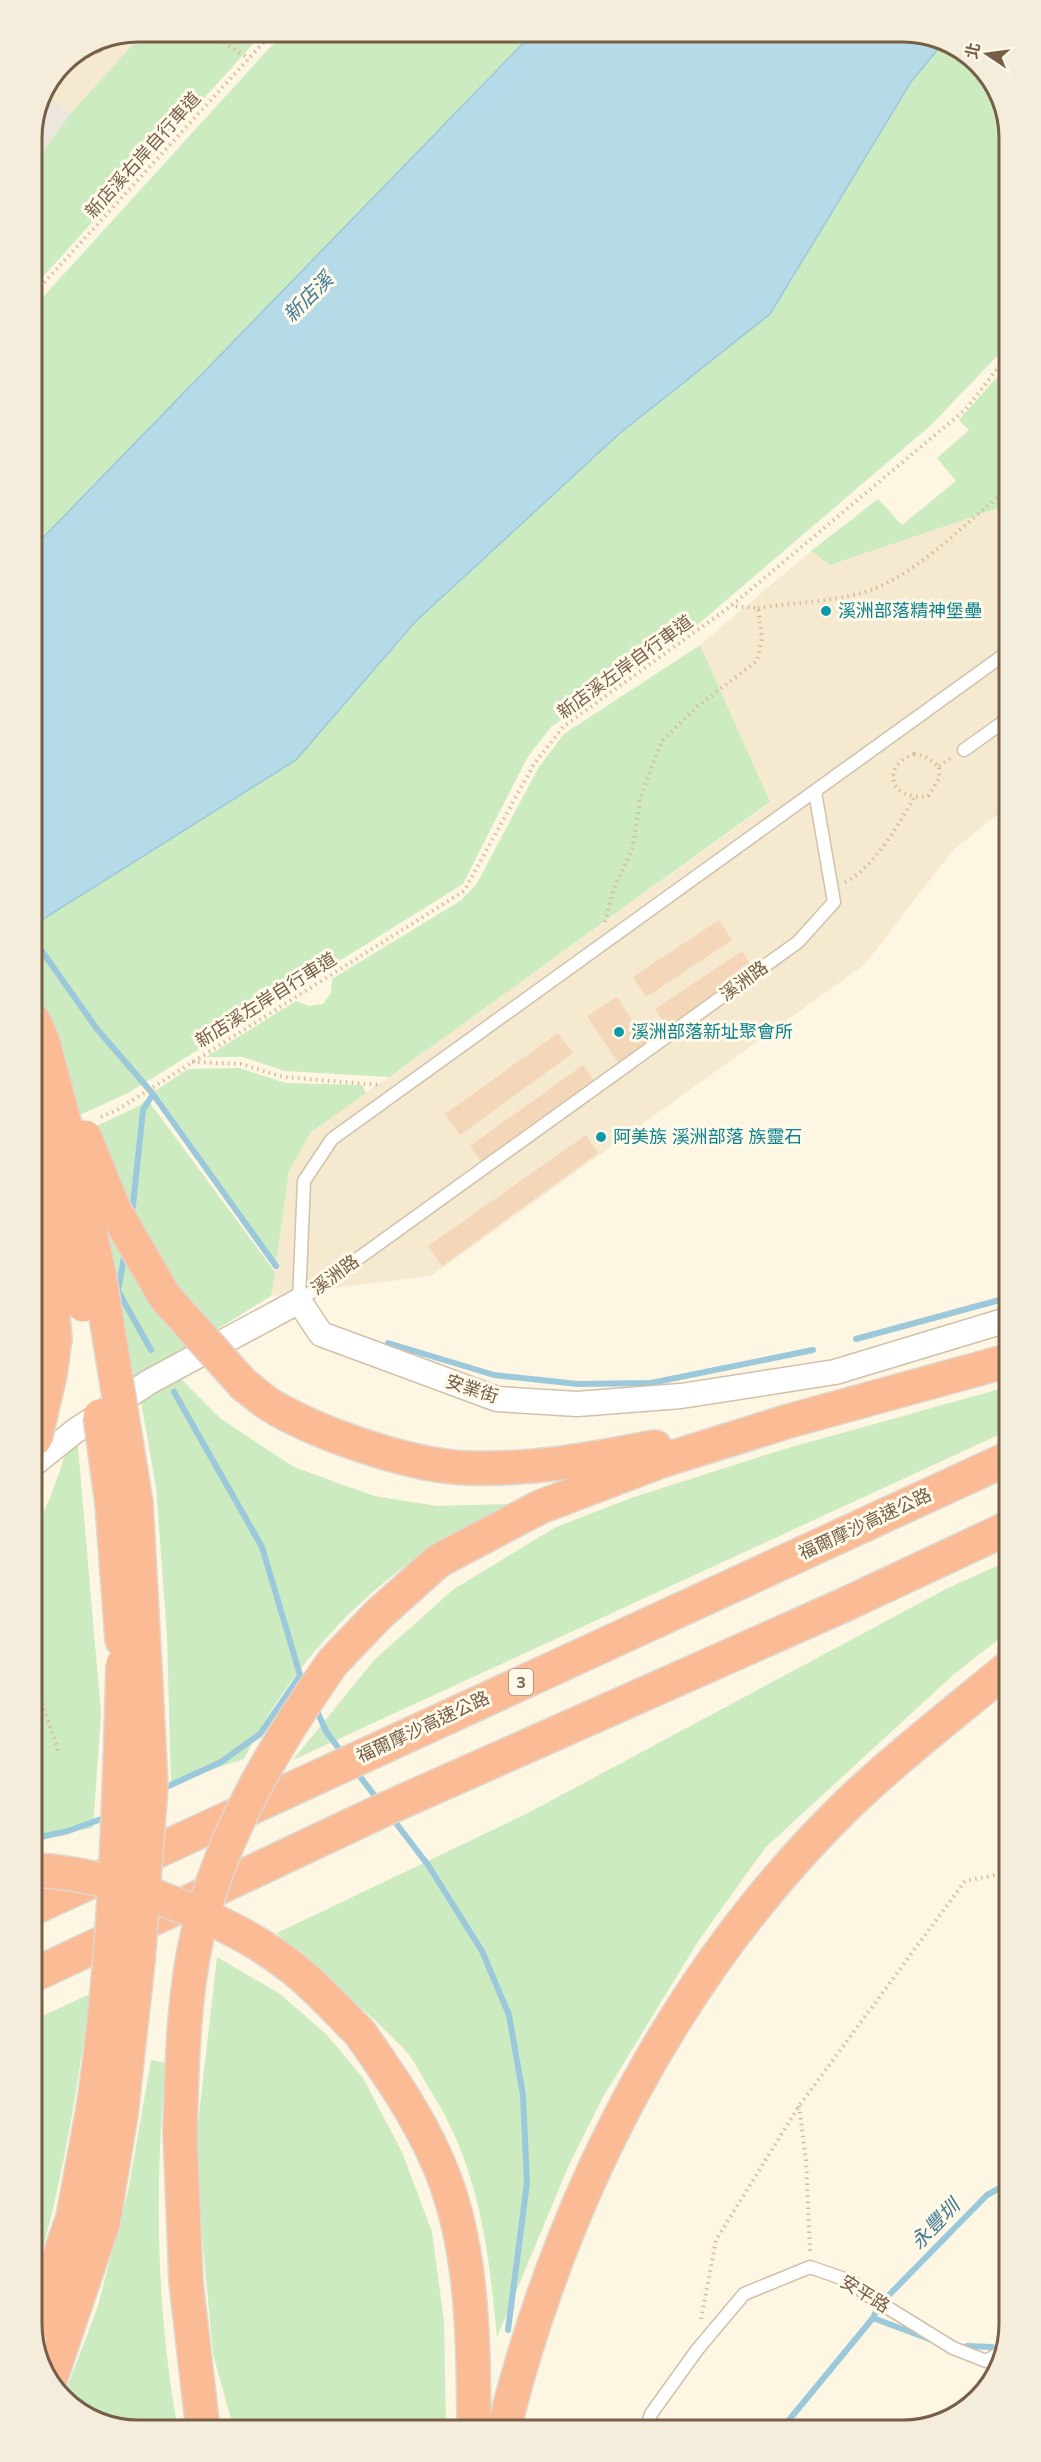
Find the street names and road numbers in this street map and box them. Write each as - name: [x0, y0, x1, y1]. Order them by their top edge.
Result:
- street label: 新店溪右岸自行車道: [80, 87, 206, 223]
- street label: 新店溪左岸自行車道: [552, 610, 698, 724]
- street label: 新店溪左岸自行車道: [191, 947, 341, 1053]
- street label: 溪洲路: [715, 955, 773, 1007]
- street label: 溪洲路: [306, 1249, 364, 1301]
- street label: 安業街: [443, 1369, 501, 1409]
- street label: 福爾摩沙高速公路: [795, 1483, 935, 1565]
- road number: 3: [509, 1669, 533, 1695]
- street label: 福爾摩沙高速公路: [353, 1686, 493, 1768]
- street label: 安平路: [836, 2270, 894, 2318]

